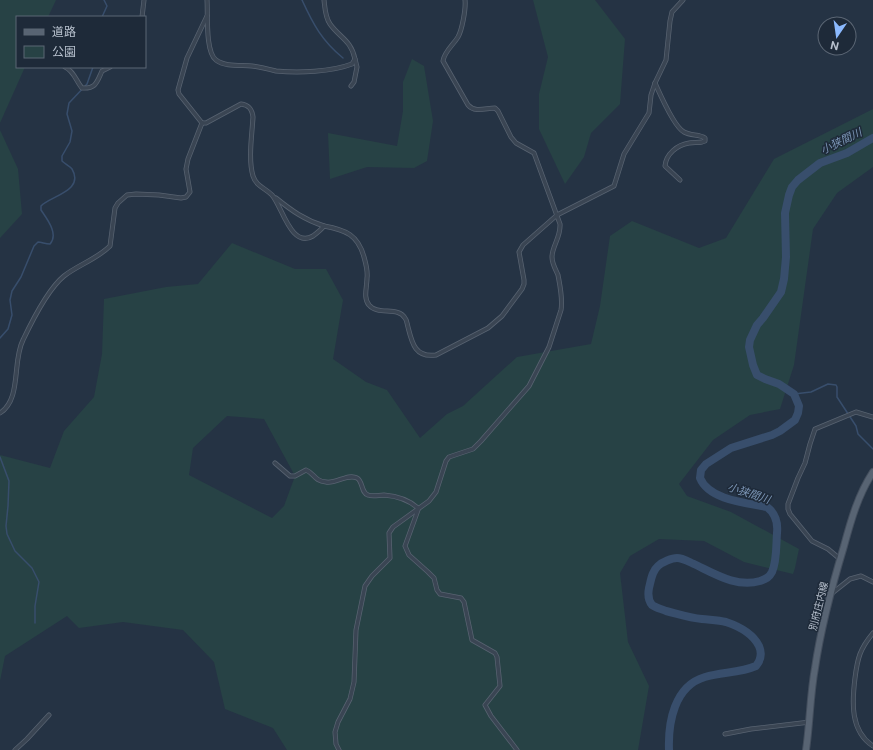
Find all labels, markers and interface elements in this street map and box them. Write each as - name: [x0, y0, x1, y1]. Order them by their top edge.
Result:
- legend: [16, 16, 146, 68]
- north arrow: [817, 16, 857, 56]
- text: 道路: [52, 25, 76, 39]
- text: N: [829, 39, 840, 53]
- text: 公園: [52, 45, 76, 59]
- water label: 小狭間川: [819, 126, 864, 156]
- water label: 小狭間川: [726, 480, 773, 506]
- street label: 別府庄内線: [806, 580, 830, 632]

